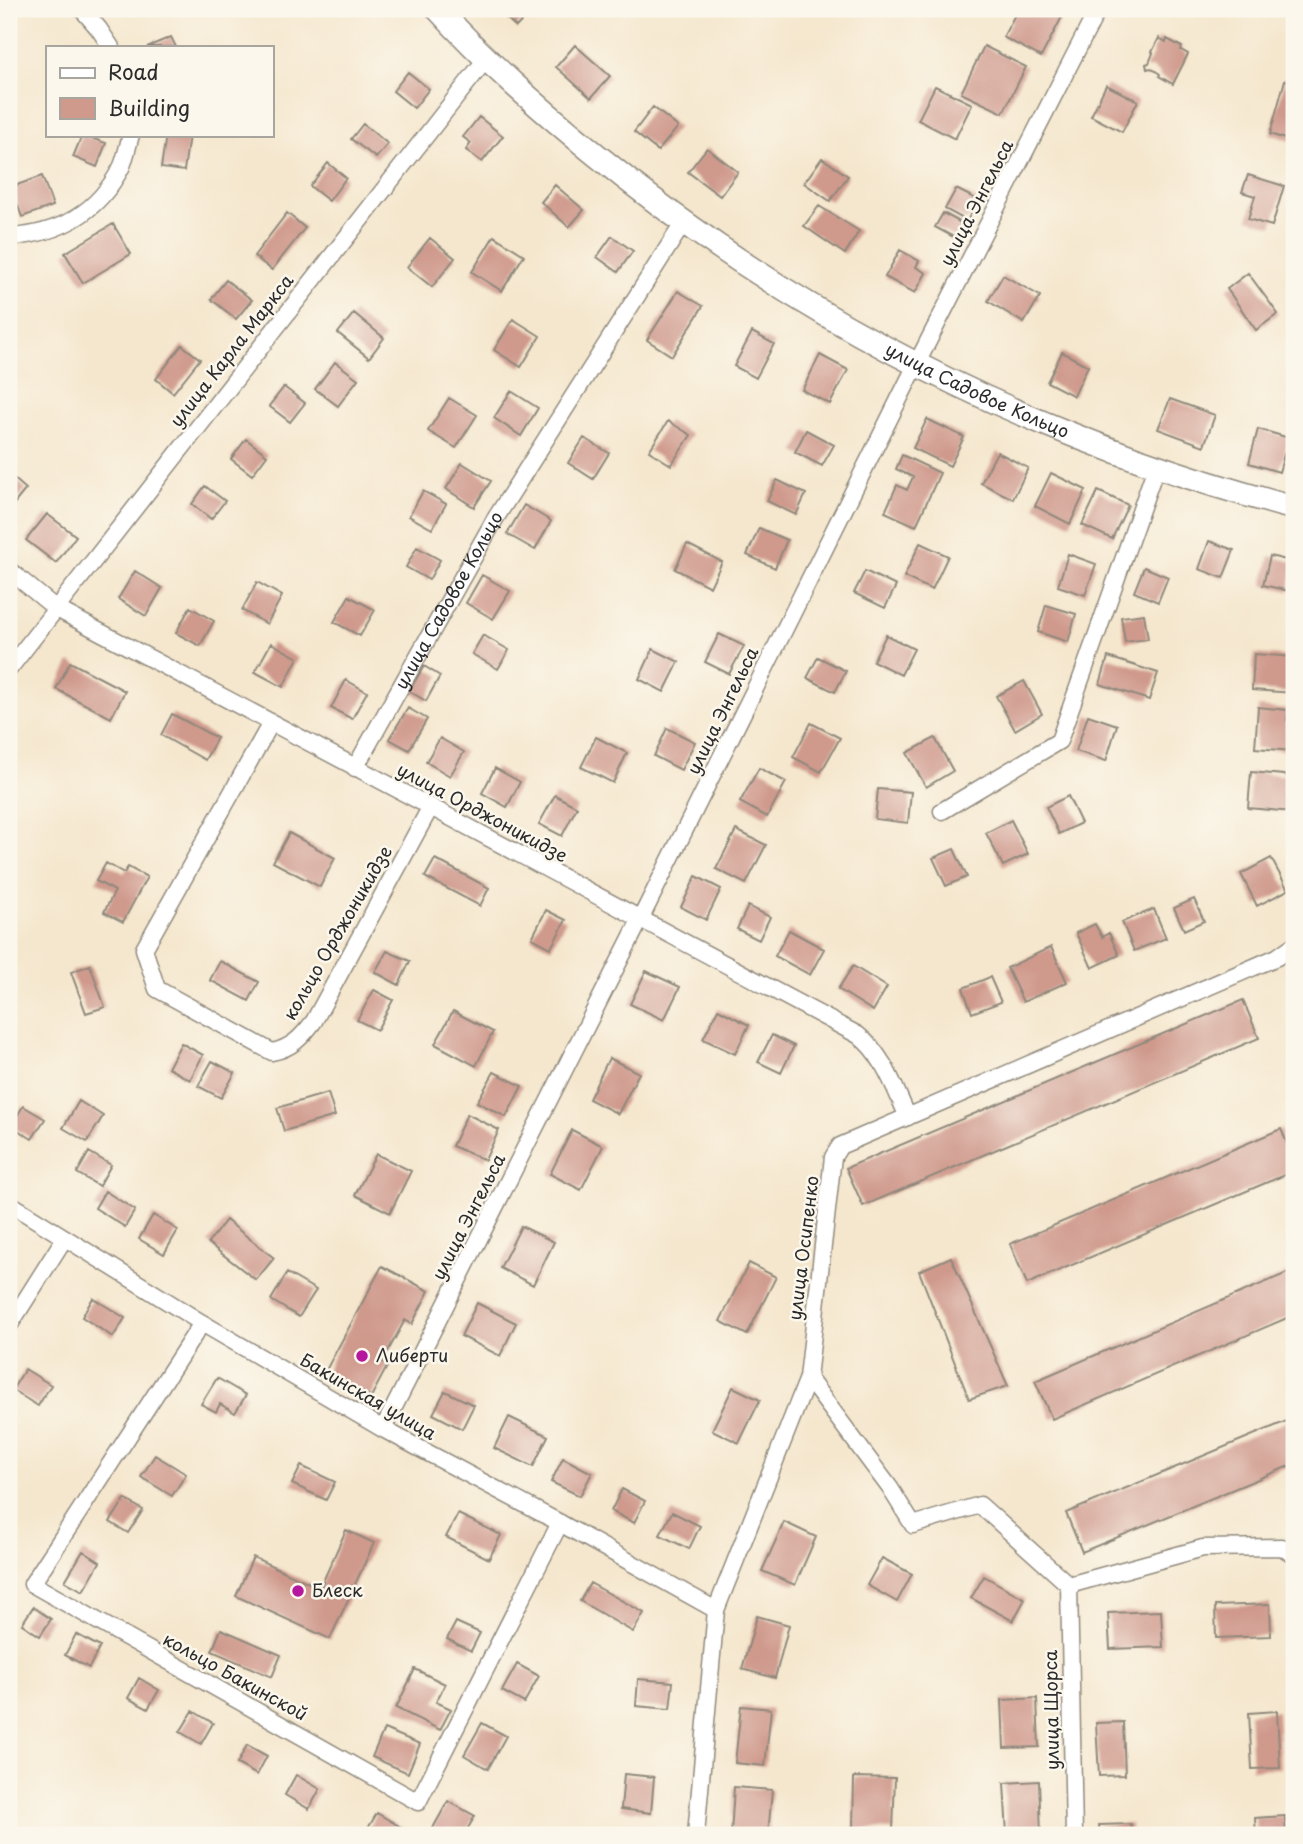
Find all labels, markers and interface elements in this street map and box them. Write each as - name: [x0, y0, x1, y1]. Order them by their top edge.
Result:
- legend: [46, 46, 273, 136]
- text: Road: [108, 55, 159, 87]
- text: Building: [108, 91, 190, 123]
- street label: улица Энгельса: [932, 134, 1020, 270]
- street label: улица Карла Маркса: [162, 267, 300, 432]
- street label: улица Садовое Кольцо: [881, 335, 1074, 444]
- street label: улица Садовое Кольцо: [387, 505, 509, 694]
- street label: улица Энгельса: [679, 641, 765, 779]
- street label: улица Орджоникидзе: [392, 755, 573, 868]
- street label: кольцо Орджоникидзе: [276, 840, 398, 1025]
- street label: улица Энгельса: [424, 1148, 512, 1284]
- street label: улица Осипенко: [780, 1174, 825, 1322]
- place label: Либерти: [376, 1341, 448, 1368]
- street label: Бакинская улица: [296, 1346, 442, 1446]
- marker: Либерти: [354, 1348, 370, 1364]
- place label: Блеск: [312, 1576, 363, 1603]
- marker: Блеск: [290, 1583, 306, 1599]
- street label: кольцо Бакинской: [159, 1625, 313, 1727]
- street label: улица Щорса: [1036, 1649, 1065, 1770]

